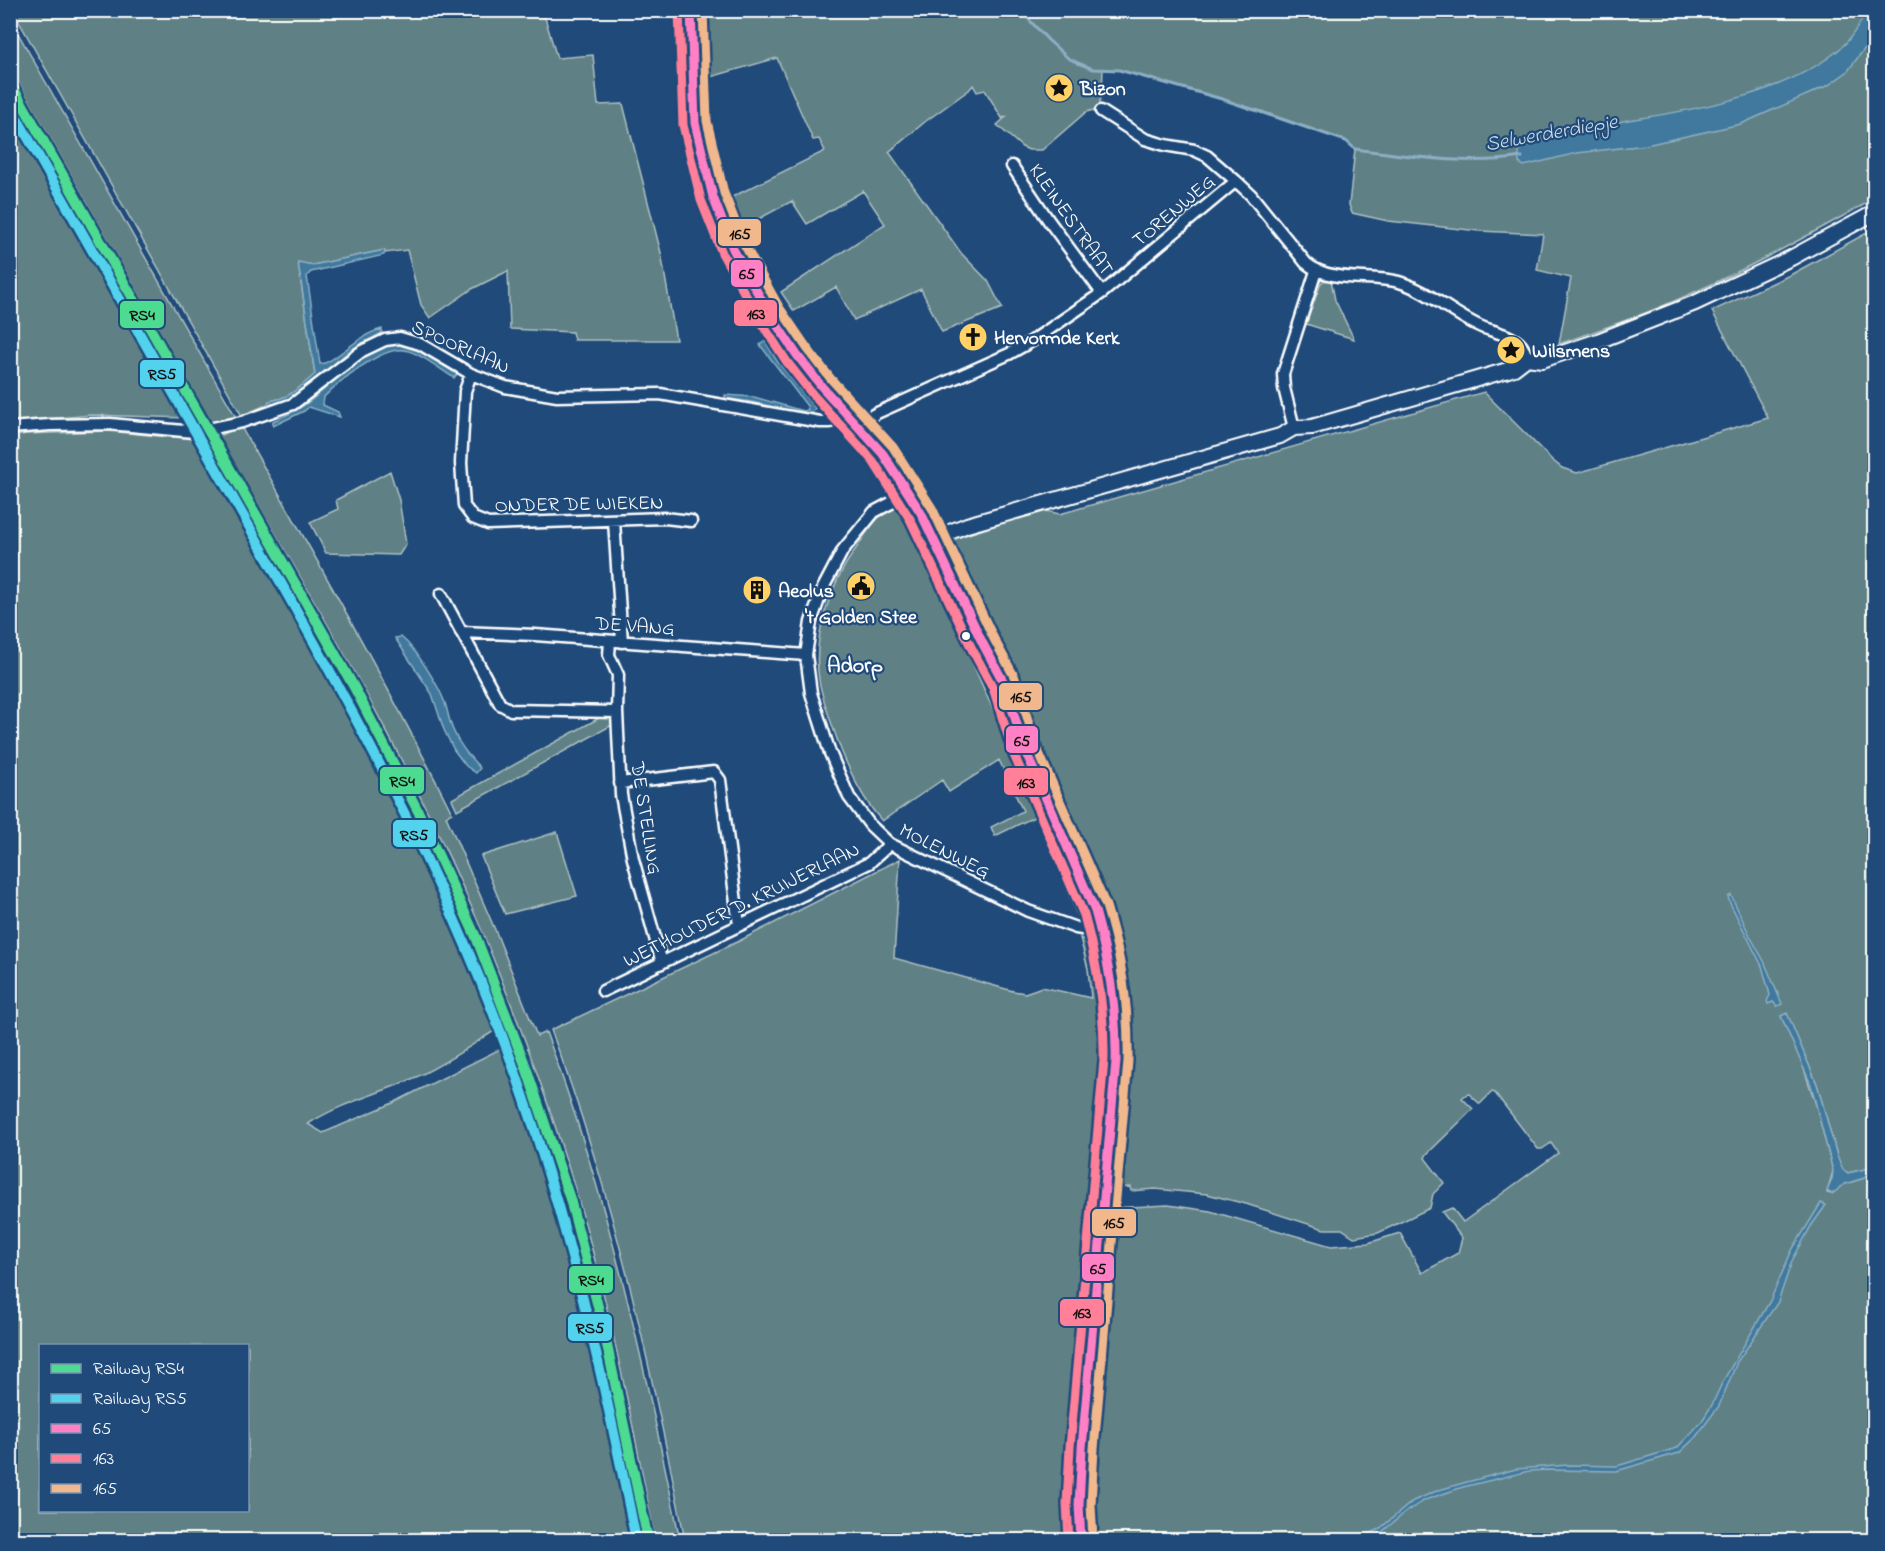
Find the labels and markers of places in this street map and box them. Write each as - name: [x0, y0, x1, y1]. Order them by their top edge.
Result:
- place icon: Bizon: [1043, 72, 1075, 104]
- place label: Bizon: [1079, 76, 1126, 105]
- church icon: Hervormde Kerk: [957, 321, 989, 353]
- place label: Hervormde Kerk: [994, 325, 1121, 354]
- place icon: Wilsmens: [1495, 334, 1527, 366]
- place label: Wilsmens: [1532, 338, 1610, 367]
- public building icon: 't Golden Stee: [845, 570, 877, 602]
- building icon: Aeolus: [741, 574, 773, 606]
- place label: Aeolus: [778, 578, 834, 607]
- place label: 't Golden Stee: [805, 604, 918, 633]
- unlabelled marker: [960, 630, 972, 642]

